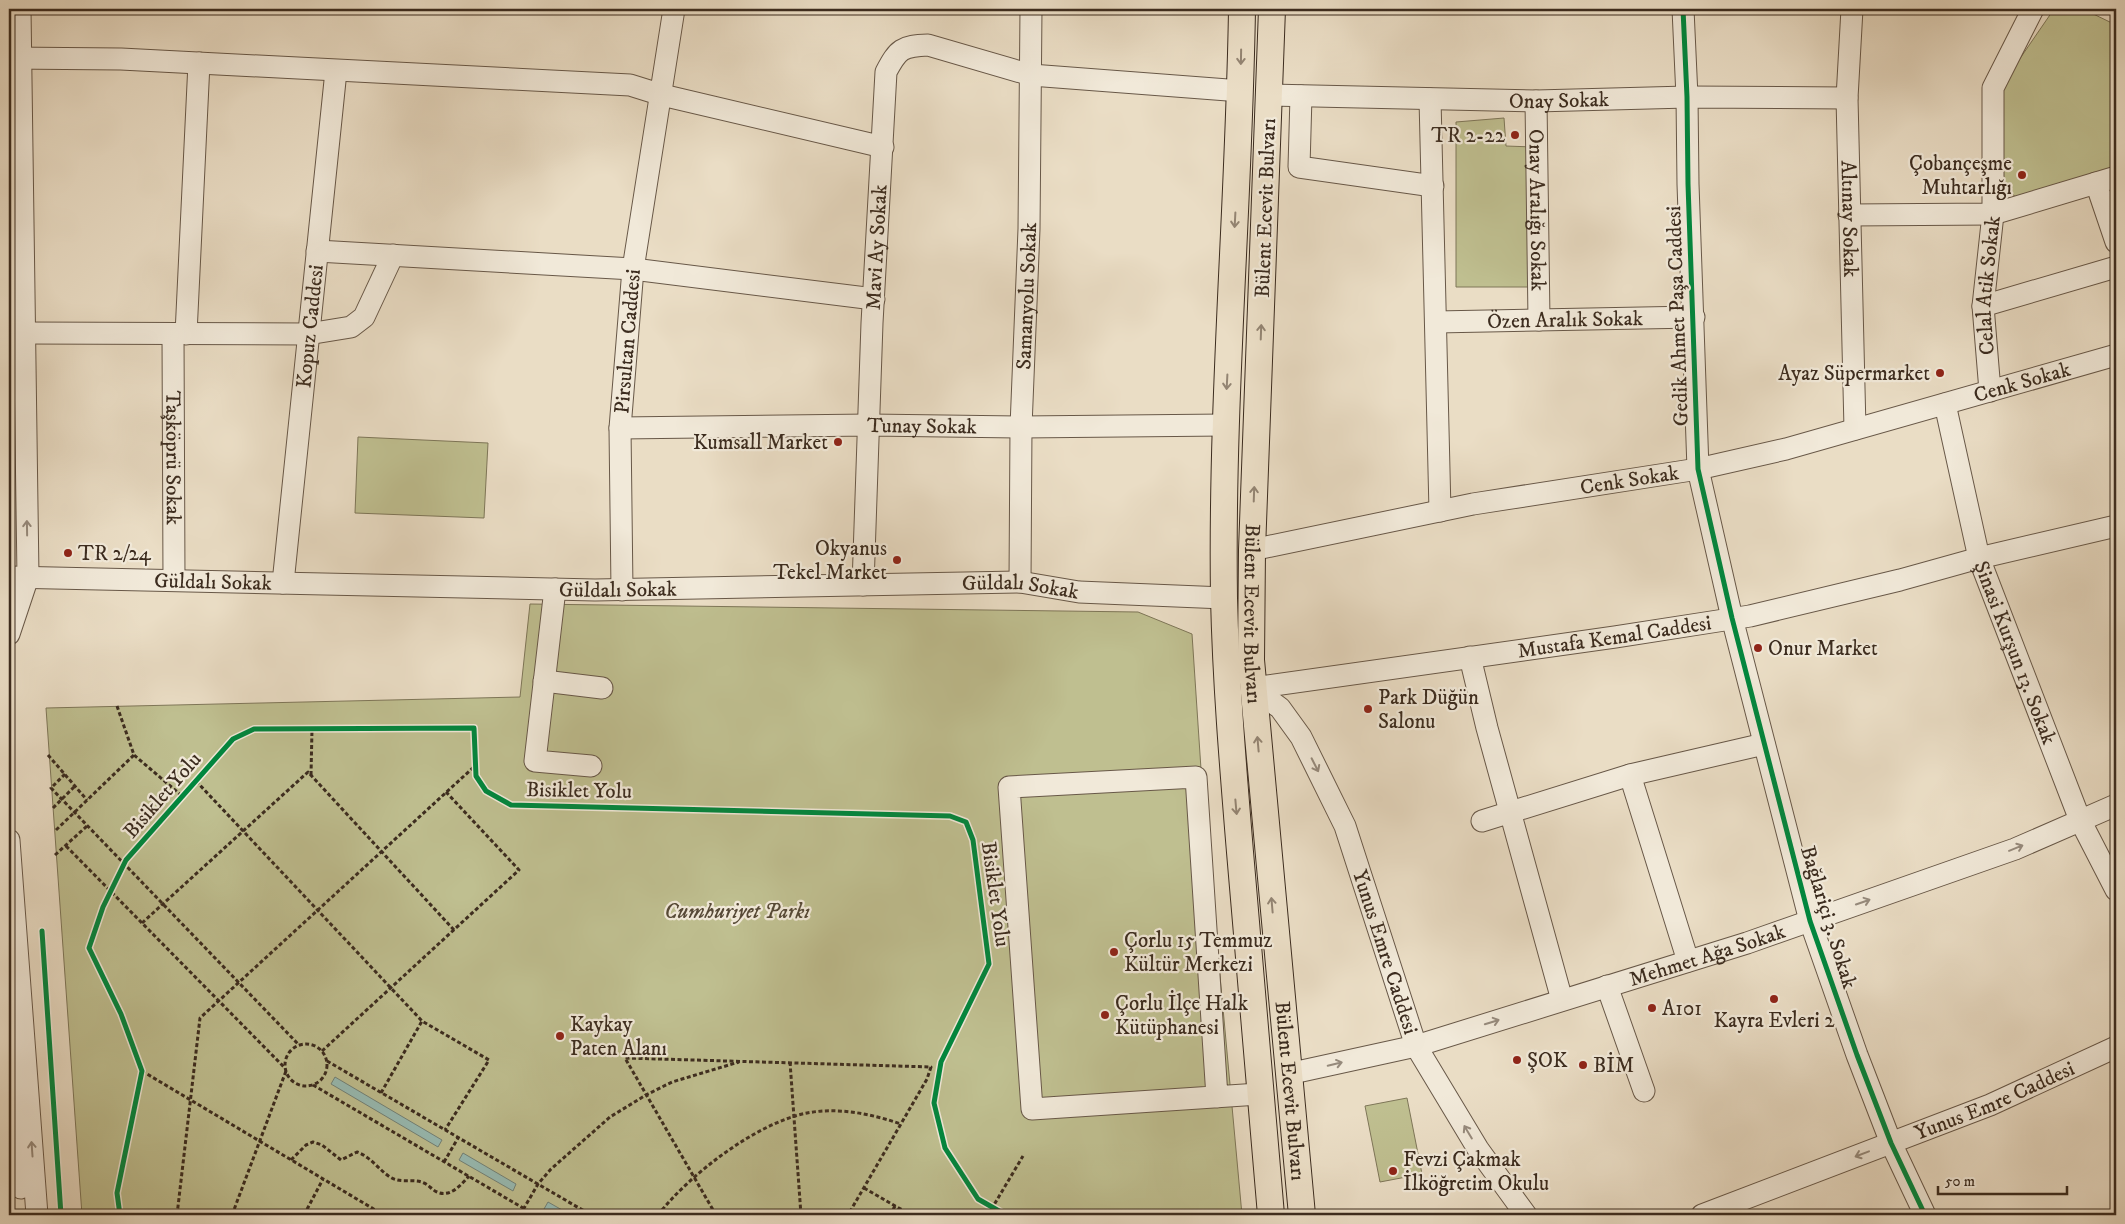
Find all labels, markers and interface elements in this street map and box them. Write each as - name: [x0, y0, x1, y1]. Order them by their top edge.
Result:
- one-way arrow: [1236, 49, 1246, 65]
- street label: Onay Sokak: [1509, 87, 1610, 115]
- street label: Bülent Ecevit Bulvarı: [1250, 118, 1282, 298]
- place label: TR 2-22: [1431, 123, 1506, 149]
- marker: TR 2-22: [1509, 129, 1521, 141]
- street label: Onay Aralığı Sokak: [1522, 129, 1551, 292]
- place label: Çobançeşme Muhtarlığı: [1909, 151, 2012, 201]
- street label: Altınay Sokak: [1835, 160, 1863, 278]
- marker: Çobançeşme Muhtarlığı: [2016, 169, 2028, 181]
- street label: Mavi Ay Sokak: [861, 183, 894, 311]
- street label: Gedik Ahmet Paşa Caddesi: [1661, 205, 1695, 427]
- one-way arrow: [1230, 212, 1240, 228]
- street label: Celal Atik Sokak: [1971, 214, 2007, 356]
- street label: Samanyolu Sokak: [1011, 222, 1043, 370]
- street label: Kopuz Caddesi: [291, 263, 330, 390]
- street label: Pirsultan Caddesi: [609, 268, 647, 415]
- street label: Özen Aralık Sokak: [1487, 306, 1644, 335]
- one-way arrow: [1256, 324, 1265, 340]
- street label: Cenk Sokak: [1971, 356, 2074, 409]
- place label: Ayaz Süpermarket: [1778, 361, 1930, 387]
- marker: Ayaz Süpermarket: [1934, 367, 1946, 379]
- one-way arrow: [1223, 374, 1232, 390]
- street label: Taşköprü Sokak: [159, 391, 186, 526]
- street label: Tunay Sokak: [867, 413, 978, 440]
- place label: Kumsall Market: [693, 430, 828, 456]
- marker: Kumsall Market: [832, 436, 844, 448]
- street label: Cenk Sokak: [1578, 460, 1681, 501]
- one-way arrow: [1249, 486, 1259, 502]
- one-way arrow: [22, 521, 32, 537]
- street label: Bülent Ecevit Bulvarı: [1237, 523, 1267, 705]
- place label: Okyanus Tekel Market: [773, 536, 887, 586]
- place label: TR 2/24: [78, 541, 152, 567]
- marker: TR 2/24: [62, 547, 74, 559]
- marker: Okyanus Tekel Market: [891, 554, 903, 566]
- street label: Şinasi Kurşun 13. Sokak: [1967, 557, 2062, 749]
- street label: Güldalı Sokak: [154, 568, 273, 597]
- street label: Güldalı Sokak: [962, 570, 1081, 606]
- street label: Güldalı Sokak: [559, 576, 678, 604]
- street label: Mustafa Kemal Caddesi: [1516, 610, 1713, 665]
- place label: Onur Market: [1768, 636, 1878, 662]
- marker: Onur Market: [1752, 642, 1764, 654]
- place label: Park Düğün Salonu: [1378, 685, 1479, 735]
- marker: Park Düğün Salonu: [1362, 703, 1374, 715]
- one-way arrow: [1253, 736, 1263, 752]
- street label: Bisiklet Yolu: [118, 747, 207, 844]
- one-way arrow: [1311, 757, 1320, 772]
- street label: Bisiklet Yolu: [526, 777, 632, 805]
- one-way arrow: [1232, 798, 1241, 814]
- street label: Bisiklet Yolu: [975, 840, 1015, 948]
- street label: Bağlariçi 3. Sokak: [1794, 843, 1862, 992]
- one-way arrow: [2008, 843, 2024, 852]
- street label: Yunus Emre Caddesi: [1346, 867, 1423, 1038]
- one-way arrow: [1855, 897, 1871, 906]
- one-way arrow: [1268, 898, 1277, 914]
- park label: Cumhuriyet Parkı: [664, 899, 810, 925]
- street label: Mehmet Ağa Sokak: [1626, 918, 1789, 993]
- place label: Çorlu 15 Temmuz Kültür Merkezi: [1124, 928, 1272, 978]
- marker: Çorlu 15 Temmuz Kültür Merkezi: [1108, 946, 1120, 958]
- place label: Çorlu İlçe Halk Kütüphanesi: [1115, 990, 1249, 1041]
- marker: Kayra Evleri 2: [1768, 993, 1780, 1005]
- place label: A101: [1662, 996, 1702, 1022]
- street label: Bülent Ecevit Bulvarı: [1268, 1000, 1311, 1182]
- marker: A101: [1646, 1002, 1658, 1014]
- place label: Kayra Evleri 2: [1713, 1008, 1835, 1034]
- marker: Çorlu İlçe Halk Kütüphanesi: [1099, 1009, 1111, 1021]
- place label: Kaykay Paten Alanı: [570, 1012, 667, 1062]
- one-way arrow: [1484, 1016, 1500, 1026]
- marker: Kaykay Paten Alanı: [554, 1030, 566, 1042]
- place label: ŞOK: [1527, 1048, 1568, 1074]
- place label: BİM: [1593, 1052, 1634, 1079]
- marker: ŞOK: [1511, 1054, 1523, 1066]
- street label: Yunus Emre Caddesi: [1911, 1056, 2079, 1147]
- one-way arrow: [1327, 1059, 1343, 1068]
- marker: BİM: [1577, 1059, 1589, 1071]
- one-way arrow: [1463, 1126, 1473, 1140]
- one-way arrow: [27, 1141, 37, 1157]
- place label: Fevzi Çakmak İlköğretim Okulu: [1403, 1147, 1549, 1197]
- one-way arrow: [1855, 1150, 1870, 1159]
- scale bar: [1938, 1164, 2066, 1196]
- marker: Fevzi Çakmak İlköğretim Okulu: [1387, 1165, 1399, 1177]
- text: 50 m: [1945, 1172, 1975, 1191]

